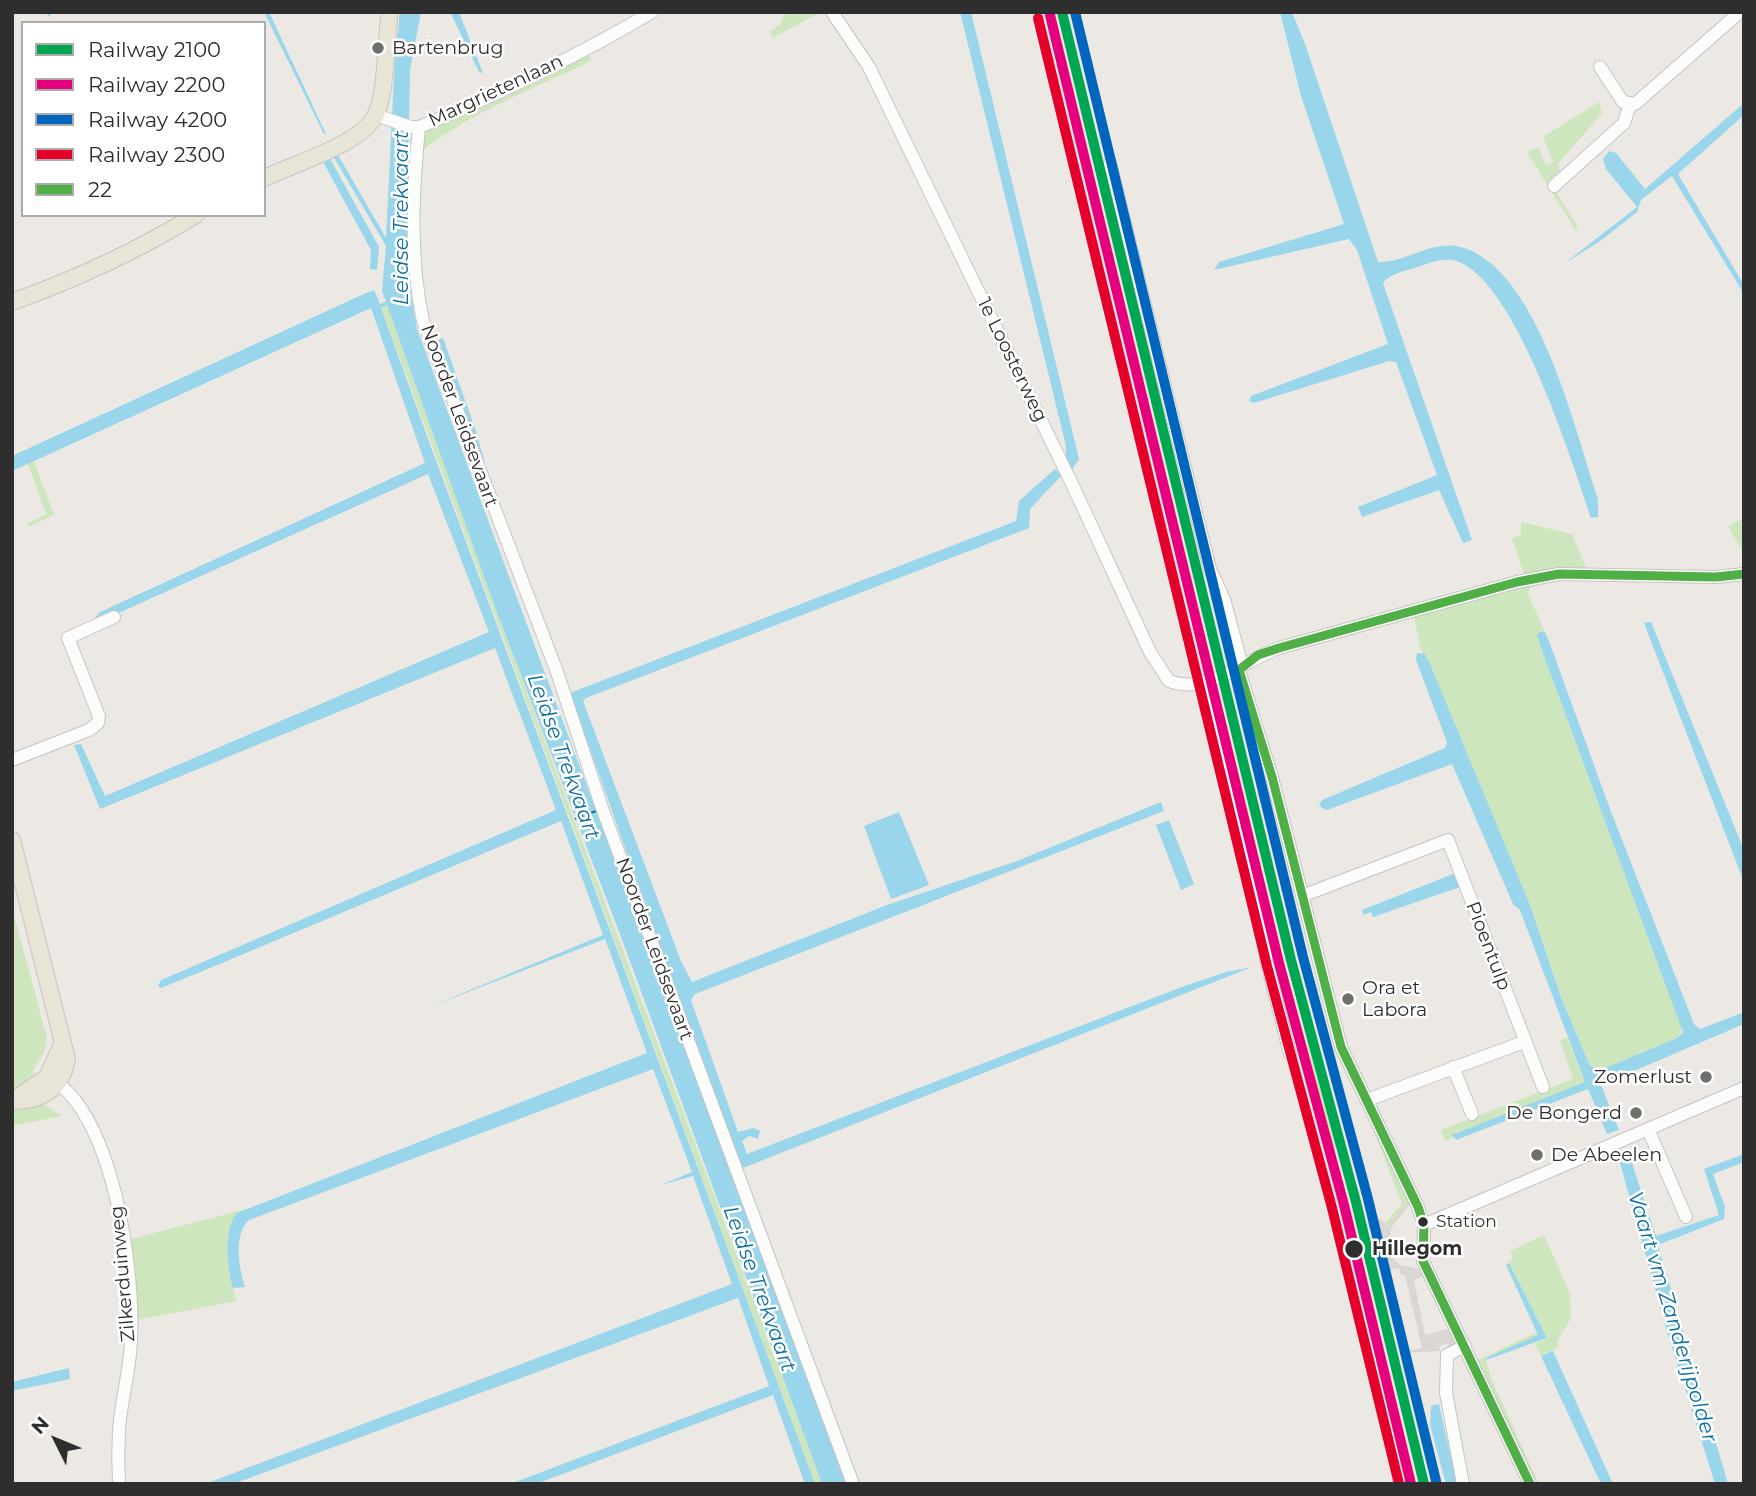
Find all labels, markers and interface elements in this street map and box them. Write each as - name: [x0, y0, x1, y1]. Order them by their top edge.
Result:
- legend: [21, 21, 266, 217]
- text: Railway 2100: [88, 37, 221, 62]
- place label: Bartenbrug: [392, 37, 503, 59]
- marker: Bartenbrug: [370, 40, 386, 56]
- street label: Margrietenlaan: [425, 50, 567, 132]
- text: Railway 2200: [88, 72, 225, 97]
- text: Railway 4200: [88, 107, 227, 132]
- water label: Leidse Trekvaart: [389, 131, 415, 305]
- text: Railway 2300: [88, 142, 225, 167]
- text: 22: [88, 177, 112, 202]
- street label: 1e Loosterweg: [972, 294, 1052, 426]
- street label: Noorder Leidsevaart: [415, 322, 503, 510]
- water label: Leidse Trekvaart: [521, 671, 605, 843]
- street label: Noorder Leidsevaart: [610, 855, 698, 1043]
- street label: Pioentulp: [1461, 898, 1515, 994]
- place label: Ora et Labora: [1362, 977, 1427, 1021]
- marker: Ora et Labora: [1340, 991, 1356, 1007]
- place label: Zomerlust: [1594, 1066, 1692, 1088]
- marker: Zomerlust: [1698, 1069, 1714, 1085]
- place label: De Bongerd: [1506, 1102, 1622, 1124]
- marker: De Bongerd: [1628, 1105, 1644, 1121]
- place label: De Abeelen: [1551, 1144, 1662, 1166]
- marker: De Abeelen: [1529, 1147, 1545, 1163]
- water label: Vaart vm Zanderijpolder: [1622, 1189, 1722, 1445]
- water label: Leidse Trekvaart: [717, 1203, 801, 1375]
- street label: Zilkerduinweg: [106, 1205, 140, 1343]
- place label: Station: [1436, 1212, 1497, 1232]
- marker: Station: [1416, 1215, 1430, 1229]
- marker: Hillegom: [1343, 1238, 1365, 1260]
- place label: Hillegom: [1372, 1238, 1462, 1260]
- north arrow: [21, 1405, 91, 1475]
- text: N: [27, 1412, 54, 1439]

